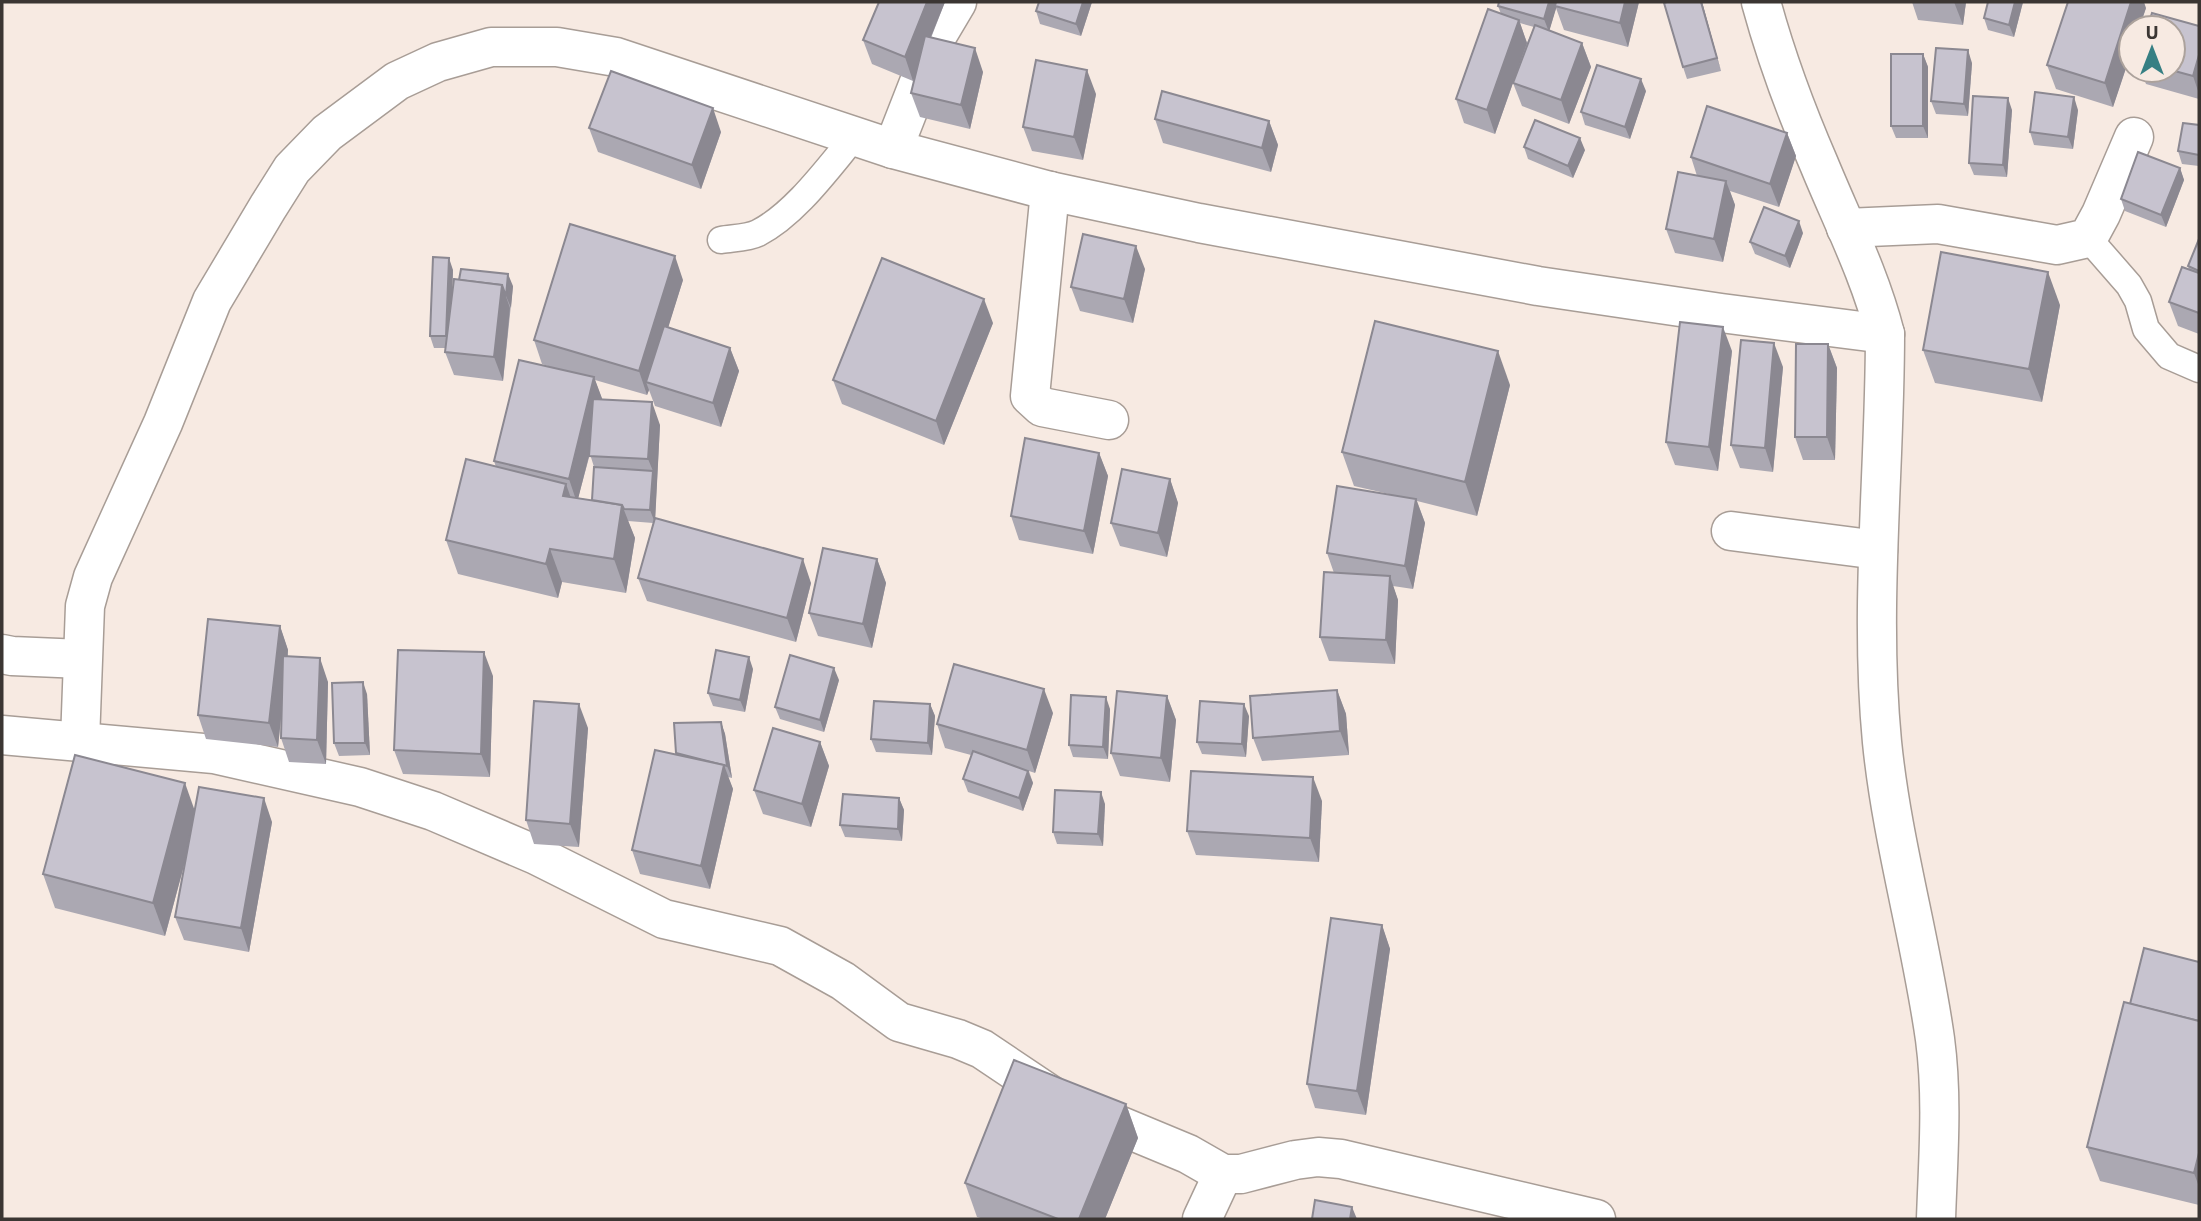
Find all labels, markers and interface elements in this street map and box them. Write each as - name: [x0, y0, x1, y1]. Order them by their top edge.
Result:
- north arrow: [2117, 14, 2187, 84]
- text: U: [2145, 20, 2159, 44]

